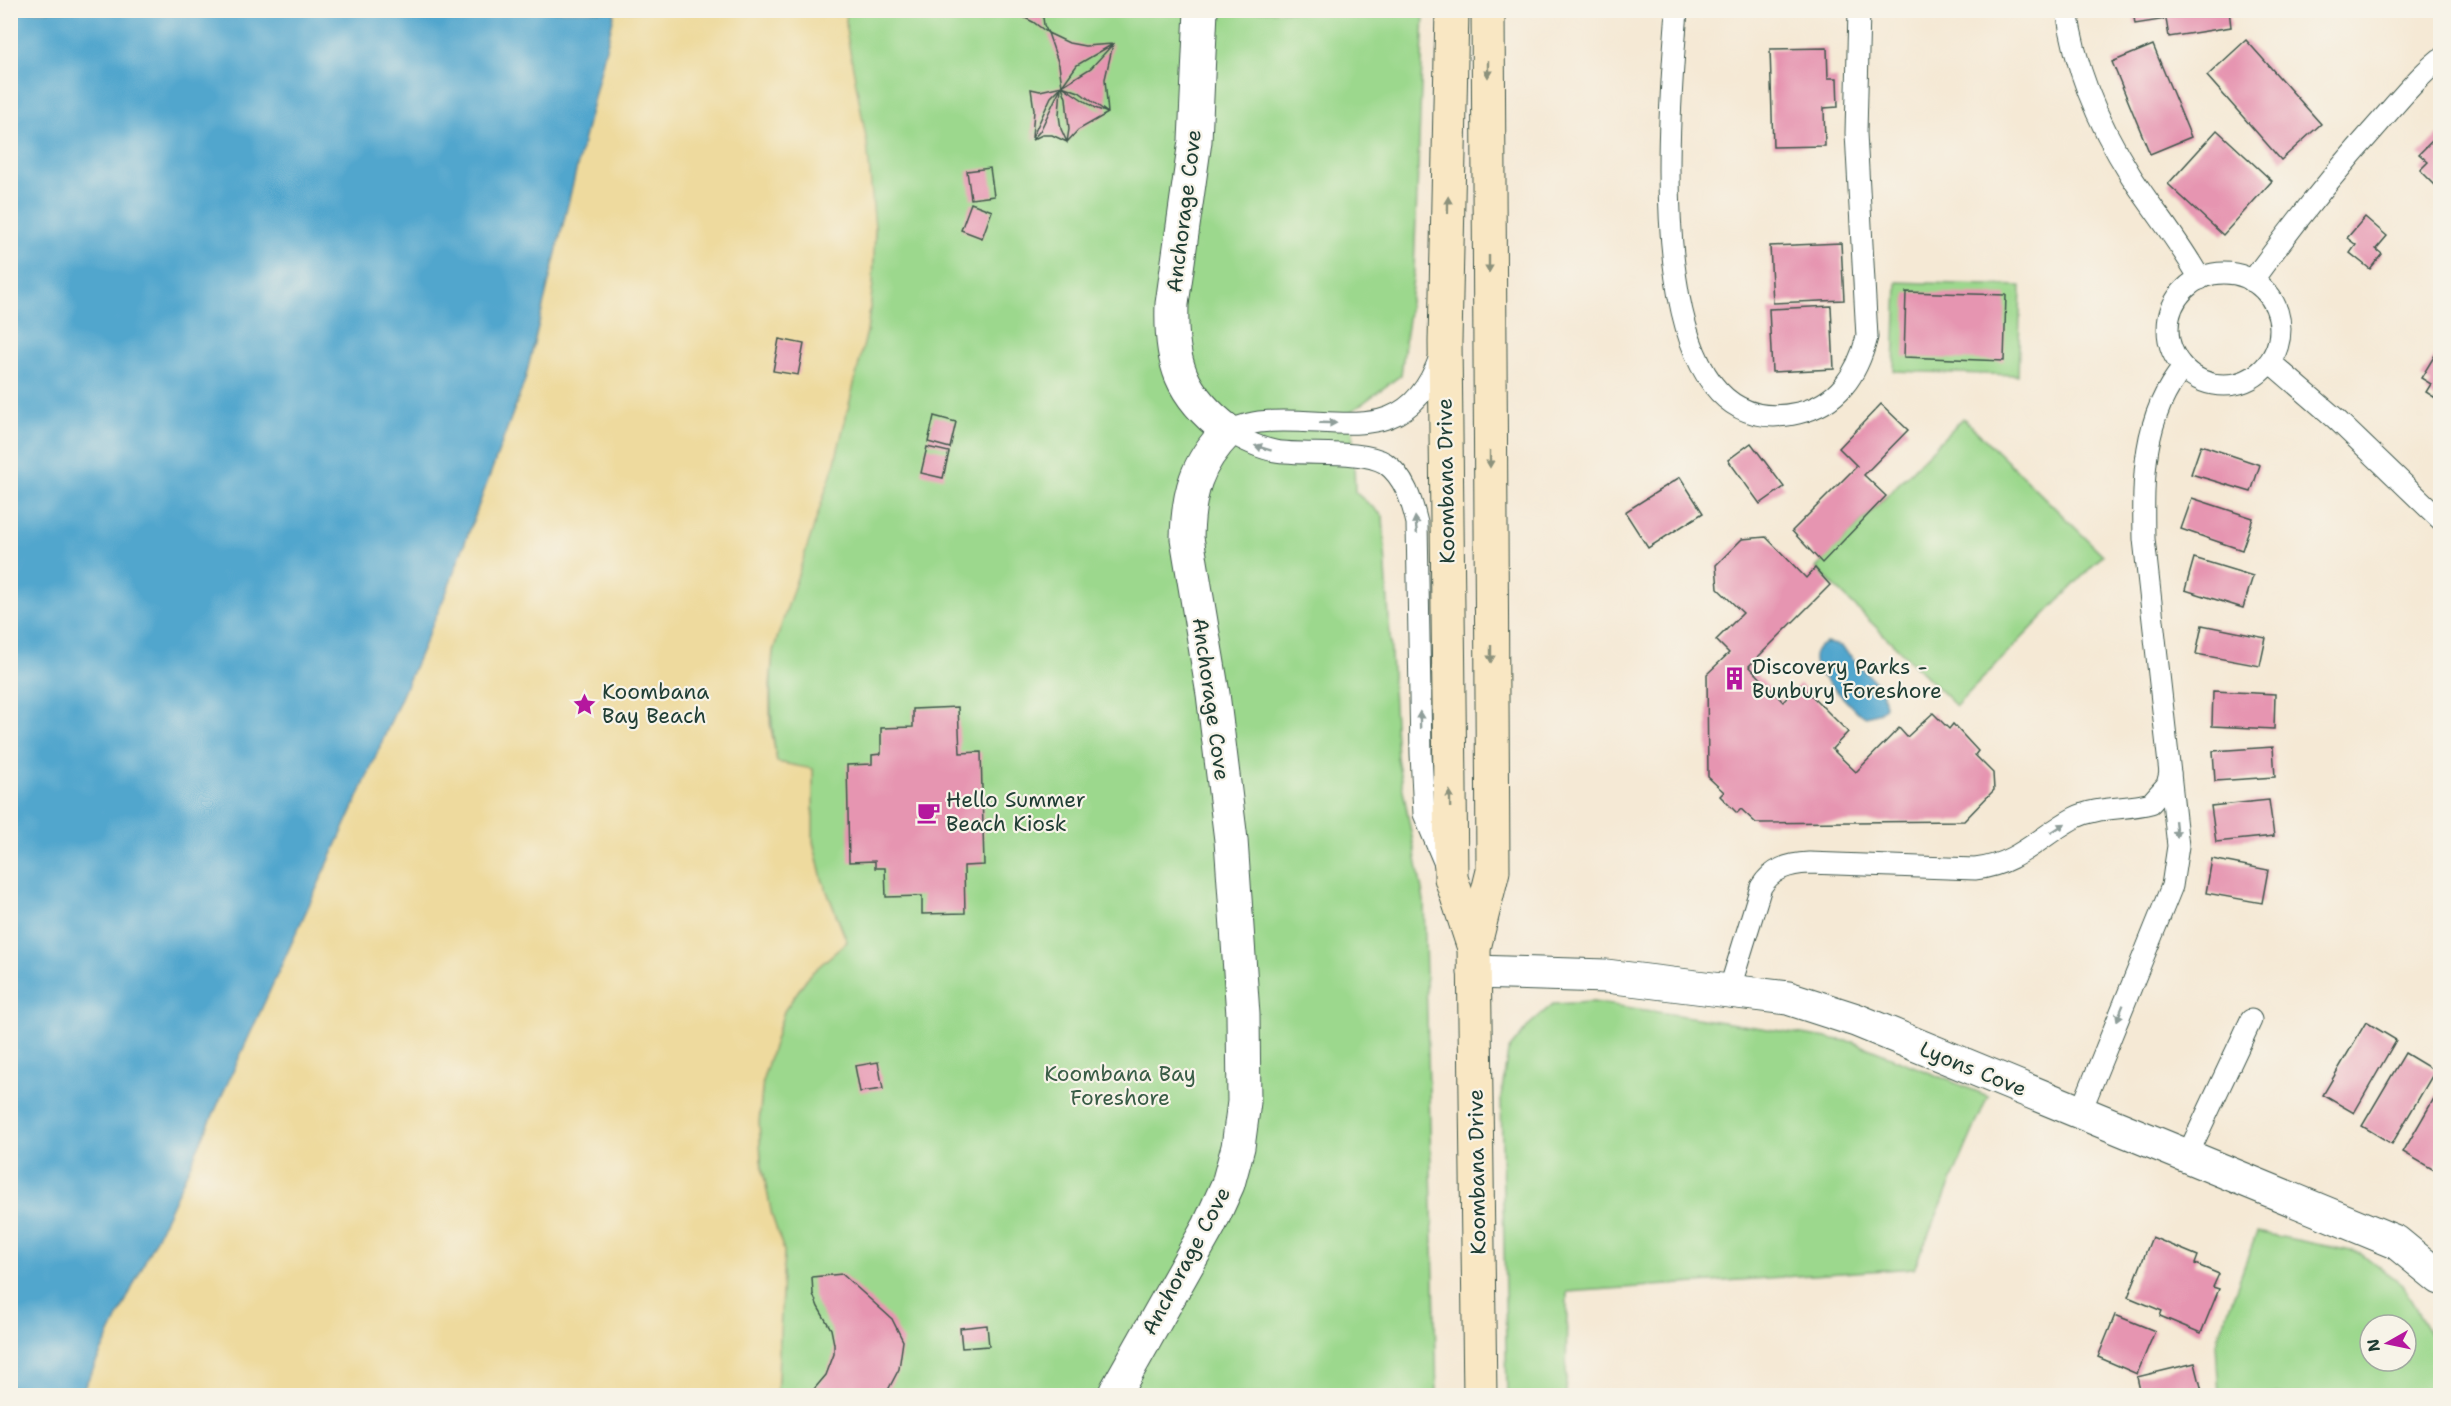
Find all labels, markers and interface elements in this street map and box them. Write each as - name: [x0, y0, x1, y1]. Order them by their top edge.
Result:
- one-way arrow: [1483, 59, 1493, 78]
- street label: Anchorage Cove: [1160, 128, 1208, 294]
- one-way arrow: [1443, 195, 1453, 214]
- one-way arrow: [1484, 254, 1494, 273]
- street label: Koombana Drive: [1431, 398, 1461, 564]
- one-way arrow: [1318, 418, 1337, 428]
- one-way arrow: [1254, 443, 1272, 452]
- one-way arrow: [1485, 449, 1495, 468]
- one-way arrow: [1411, 516, 1421, 535]
- street label: Anchorage Cove: [1186, 616, 1236, 782]
- one-way arrow: [1486, 644, 1496, 663]
- place label: Discovery Parks - Bunbury Foreshore: [1752, 653, 1942, 705]
- building icon: Discovery Parks - Bunbury Foreshore: [1721, 666, 1747, 692]
- place label: Koombana Bay Beach: [602, 678, 709, 730]
- place icon: Koombana Bay Beach: [571, 691, 597, 717]
- one-way arrow: [1415, 711, 1425, 730]
- place label: Hello Summer Beach Kiosk: [946, 786, 1086, 838]
- one-way arrow: [1445, 789, 1455, 808]
- cafe icon: Hello Summer Beach Kiosk: [915, 799, 941, 825]
- one-way arrow: [2171, 819, 2181, 838]
- one-way arrow: [2050, 823, 2066, 834]
- one-way arrow: [2115, 1005, 2125, 1023]
- street label: Lyons Cove: [1915, 1035, 2031, 1103]
- park label: Koombana Bay Foreshore: [1044, 1060, 1196, 1112]
- street label: Koombana Drive: [1462, 1089, 1492, 1255]
- street label: Anchorage Cove: [1135, 1182, 1237, 1340]
- north arrow: [2358, 1313, 2418, 1373]
- text: N: [2362, 1337, 2385, 1353]

